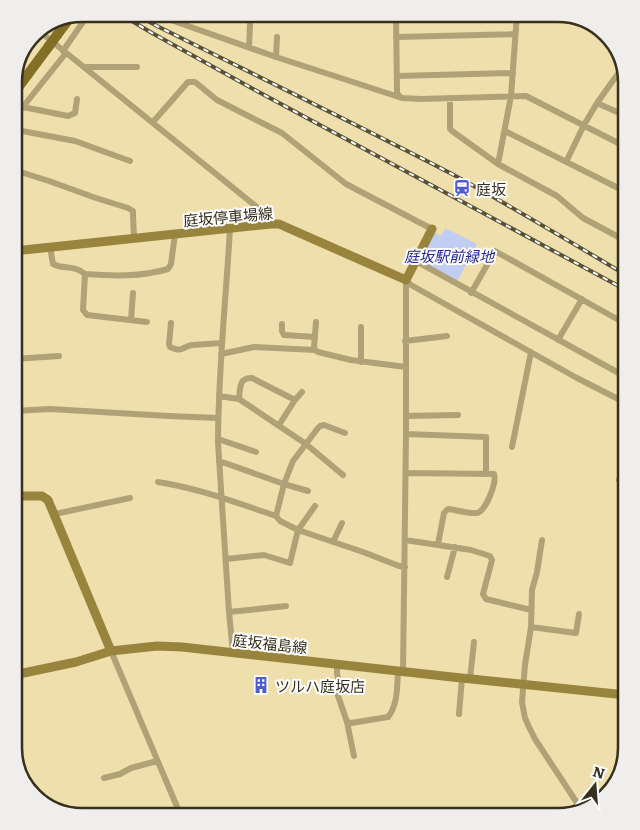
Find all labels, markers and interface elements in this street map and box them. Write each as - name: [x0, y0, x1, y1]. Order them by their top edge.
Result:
- place label: 庭坂: [476, 177, 506, 200]
- station icon: 庭坂: [452, 178, 472, 198]
- street label: 庭坂停車場線: [182, 201, 274, 231]
- park label: 庭坂駅前緑地: [404, 244, 496, 267]
- street label: 庭坂福島線: [231, 628, 309, 658]
- place label: ツルハ庭坂店: [275, 674, 365, 697]
- building icon: ツルハ庭坂店: [251, 675, 271, 695]
- north arrow: [570, 760, 620, 810]
- text: N: [591, 760, 608, 783]

